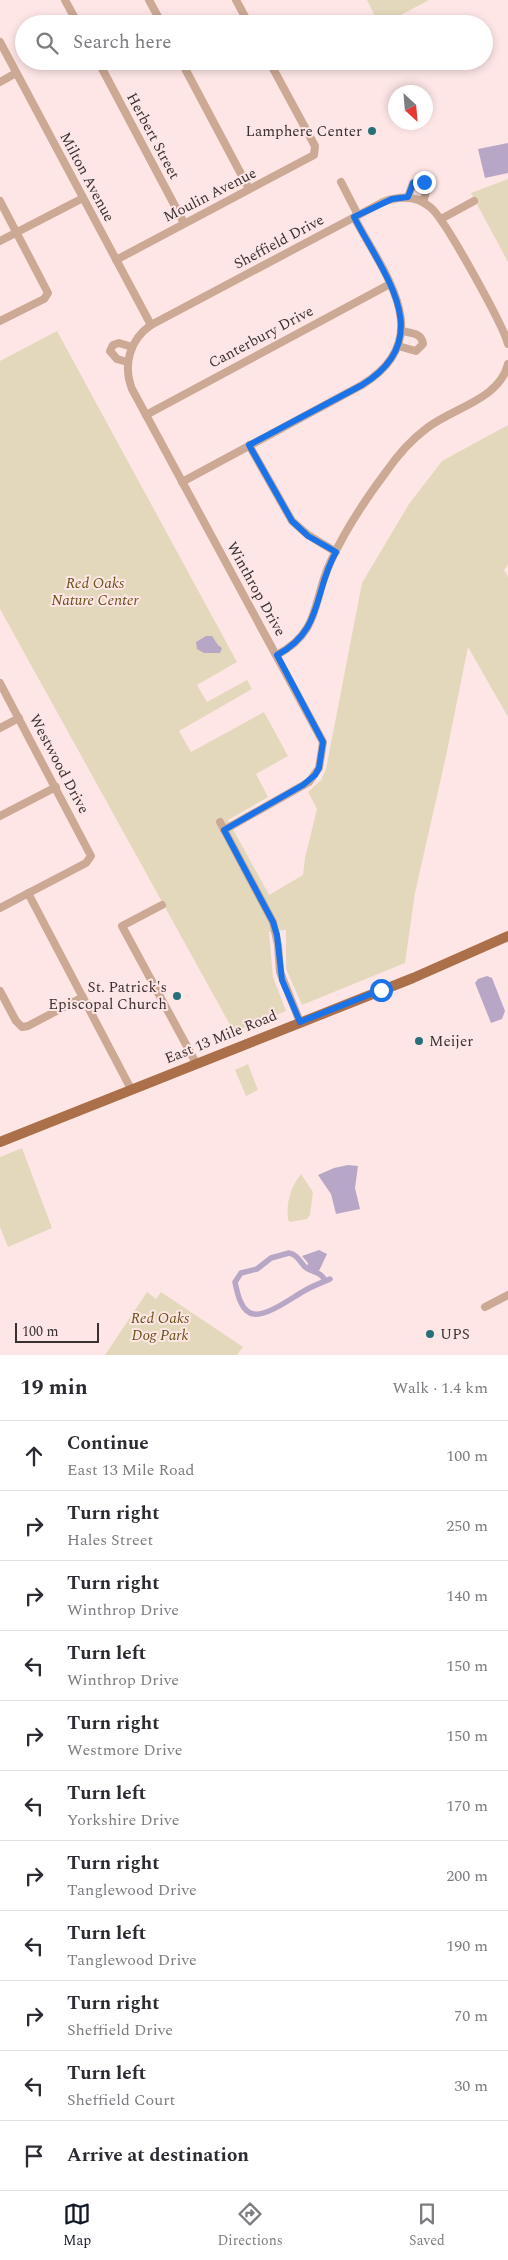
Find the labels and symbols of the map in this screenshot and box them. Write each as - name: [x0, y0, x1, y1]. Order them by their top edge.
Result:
- north arrow: [388, 85, 433, 130]
- street label: Herbert Street: [120, 88, 186, 184]
- place label: Lamphere Center: [245, 120, 362, 143]
- marker: Lamphere Center: [366, 125, 378, 137]
- street label: Milton Avenue: [54, 128, 120, 226]
- street label: Moulin Avenue: [159, 162, 261, 228]
- route end: [413, 171, 436, 194]
- street label: Sheffield Drive: [230, 209, 328, 275]
- street label: Canterbury Drive: [204, 300, 318, 374]
- street label: Winthrop Drive: [220, 537, 292, 641]
- park label: Red Oaks Nature Center: [51, 572, 139, 612]
- street label: Westwood Drive: [23, 710, 95, 818]
- place label: St. Patrick's Episcopal Church: [48, 976, 167, 1016]
- route start: [370, 979, 393, 1002]
- marker: St. Patrick's Episcopal Church: [171, 990, 183, 1002]
- street label: East 13 Mile Road: [161, 1004, 281, 1070]
- place label: Meijer: [429, 1030, 473, 1053]
- marker: Meijer: [413, 1035, 425, 1047]
- park label: Red Oaks Dog Park: [131, 1307, 190, 1347]
- scale bar: [15, 1320, 99, 1343]
- place label: UPS: [440, 1323, 470, 1346]
- marker: UPS: [424, 1328, 436, 1340]

